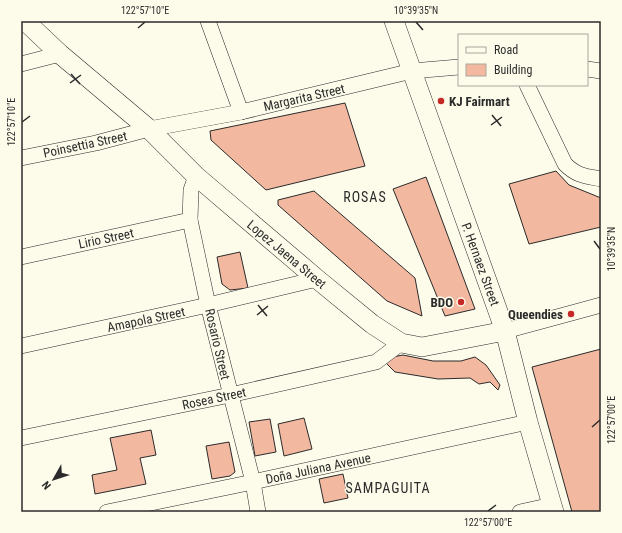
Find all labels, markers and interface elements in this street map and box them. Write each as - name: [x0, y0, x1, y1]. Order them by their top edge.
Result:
- text: 122°57'10"E: [121, 5, 169, 16]
- text: 10°39'35"N: [394, 5, 438, 16]
- legend: [458, 34, 588, 86]
- text: Road: [494, 43, 518, 57]
- text: Building: [494, 63, 532, 77]
- street label: Margarita Street: [262, 81, 346, 114]
- place label: KJ Fairmart: [449, 94, 510, 109]
- marker: KJ Fairmart: [436, 96, 446, 106]
- text: 122°57'10"E: [6, 98, 17, 146]
- street label: Poinsettia Street: [42, 128, 129, 161]
- district label: ROSAS: [343, 189, 387, 205]
- street label: Lopez Jaena Street: [244, 217, 329, 292]
- street label: P. Hernaez Street: [459, 221, 503, 308]
- street label: Lirio Street: [77, 225, 135, 252]
- text: 10°39'35"N: [606, 227, 617, 271]
- place label: BDO: [431, 295, 453, 310]
- marker: BDO: [456, 297, 466, 307]
- street label: Amapola Street: [106, 304, 186, 335]
- street label: Rosario Street: [202, 307, 233, 381]
- place label: Queendies: [508, 307, 563, 322]
- marker: Queendies: [566, 309, 576, 319]
- street label: Rosea Street: [181, 384, 248, 413]
- text: 122°57'00"E: [606, 396, 617, 444]
- street label: Doña Juliana Avenue: [264, 450, 372, 487]
- north arrow: [34, 459, 74, 499]
- text: N: [39, 478, 54, 492]
- district label: SAMPAGUITA: [346, 480, 430, 496]
- text: 122°57'00"E: [464, 517, 512, 528]

